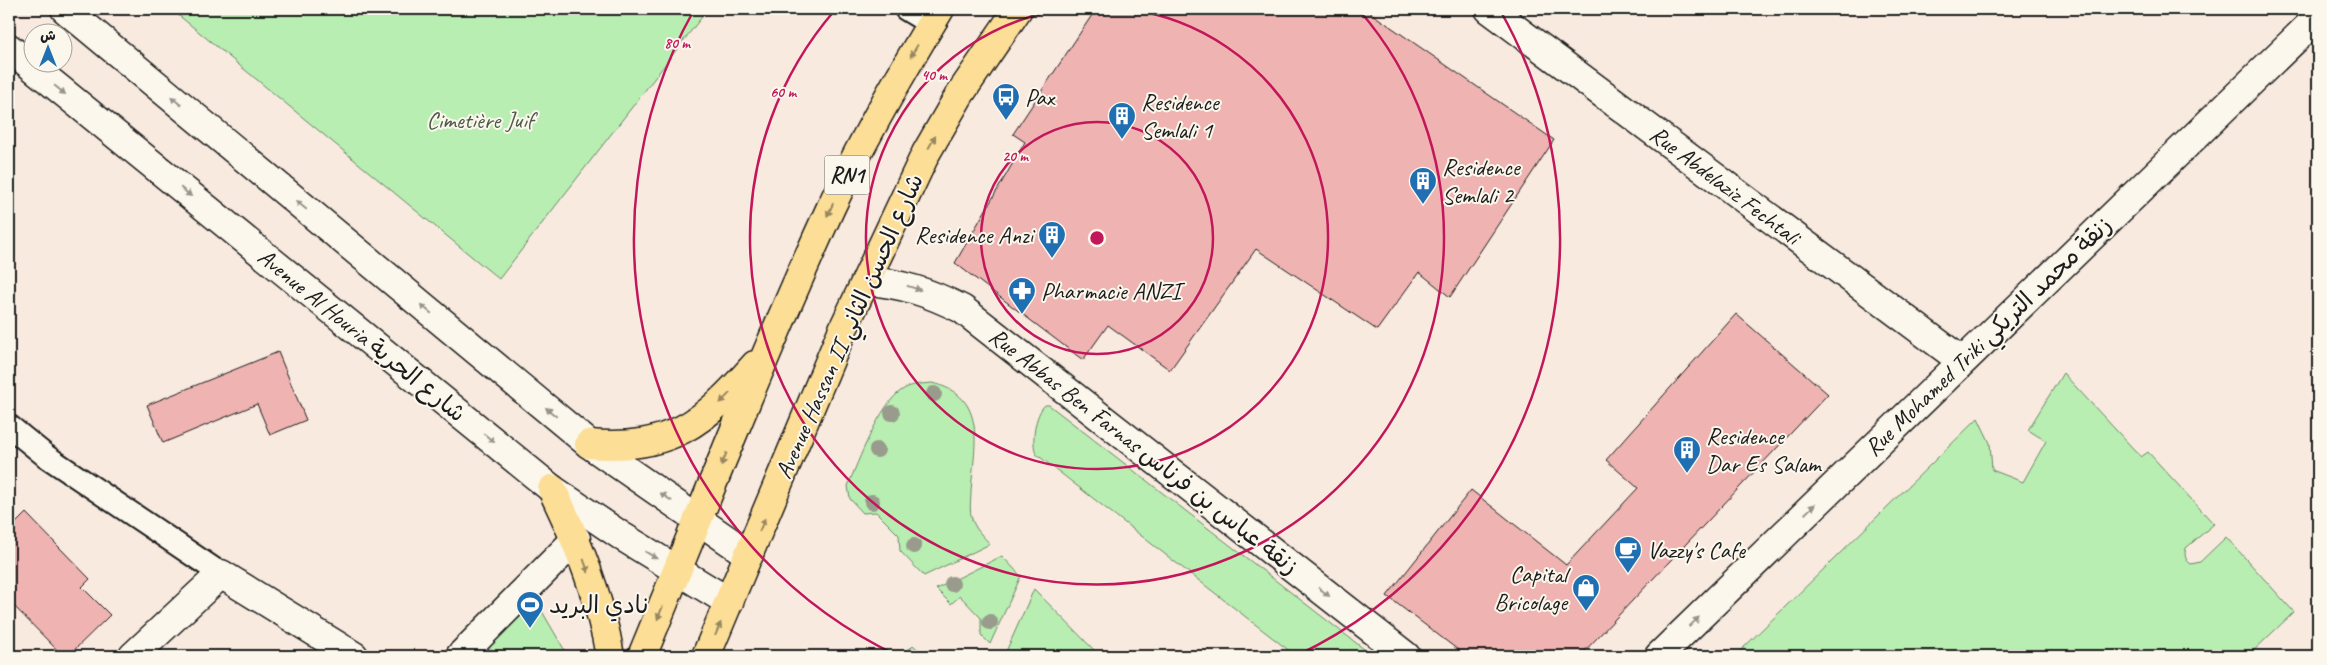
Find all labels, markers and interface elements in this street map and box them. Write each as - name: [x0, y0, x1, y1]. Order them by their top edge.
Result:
- north arrow: [22, 22, 72, 72]
- text: ش: [40, 27, 56, 44]
- text: 80 m: [664, 34, 691, 53]
- one-way arrow: [910, 44, 919, 57]
- text: 40 m: [921, 66, 948, 85]
- bus stop icon: Pax: [991, 82, 1021, 121]
- place label: Pax: [1025, 82, 1056, 112]
- text: 60 m: [770, 83, 797, 102]
- one-way arrow: [53, 84, 66, 95]
- place label: Residence Semlali 1: [1141, 87, 1221, 145]
- one-way arrow: [170, 95, 183, 106]
- building icon: Residence Semlali 1: [1107, 101, 1137, 140]
- park label: Cimetière Juif: [426, 105, 539, 135]
- street label: Rue Abdelaziz Fechtali: [1644, 119, 1808, 253]
- one-way arrow: [928, 135, 937, 148]
- text: 20 m: [1002, 147, 1029, 166]
- place label: Residence Semlali 2: [1442, 152, 1522, 210]
- road number: RN1: [824, 156, 870, 194]
- building icon: Residence Semlali 2: [1408, 166, 1438, 205]
- street label: Avenue Hassan II شارع الحسن الثاني: [768, 169, 935, 486]
- one-way arrow: [180, 187, 193, 198]
- one-way arrow: [295, 199, 308, 210]
- one-way arrow: [826, 202, 835, 217]
- street label: Rue Mohamed Triki زنقة محمد التريكي: [1858, 210, 2122, 467]
- place label: Residence Anzi: [915, 220, 1036, 250]
- building icon: Residence Anzi: [1037, 220, 1067, 259]
- centre of rings: [1088, 229, 1106, 247]
- street label: Avenue Al Houria شارع الحرية: [250, 242, 472, 430]
- pharmacy icon: Pharmacie ANZI: [1007, 276, 1037, 315]
- place label: Pharmacie ANZI: [1041, 276, 1186, 306]
- one-way arrow: [906, 285, 921, 293]
- one-way arrow: [420, 303, 433, 314]
- street label: Rue Abbas Ben Farnas زنقة عباس بن فرناس: [983, 321, 1305, 581]
- one-way arrow: [719, 392, 731, 404]
- one-way arrow: [545, 407, 558, 418]
- place label: Residence Dar Es Salam: [1706, 421, 1823, 479]
- one-way arrow: [482, 433, 495, 444]
- building icon: Residence Dar Es Salam: [1672, 435, 1702, 474]
- one-way arrow: [719, 452, 727, 466]
- one-way arrow: [659, 492, 673, 502]
- one-way arrow: [1804, 503, 1816, 515]
- one-way arrow: [758, 518, 766, 532]
- cafe icon: Vazzy's Cafe: [1613, 535, 1643, 574]
- place label: Vazzy's Cafe: [1647, 535, 1747, 565]
- one-way arrow: [645, 550, 658, 559]
- one-way arrow: [583, 558, 590, 573]
- place label: Capital Bricolage: [1494, 559, 1571, 617]
- shop icon: Capital Bricolage: [1571, 573, 1601, 612]
- one-way arrow: [1317, 587, 1330, 598]
- sports icon: نادي البريد: [515, 590, 545, 629]
- place label: نادي البريد: [549, 590, 648, 622]
- one-way arrow: [655, 606, 663, 621]
- one-way arrow: [1688, 616, 1700, 628]
- one-way arrow: [714, 622, 722, 636]

